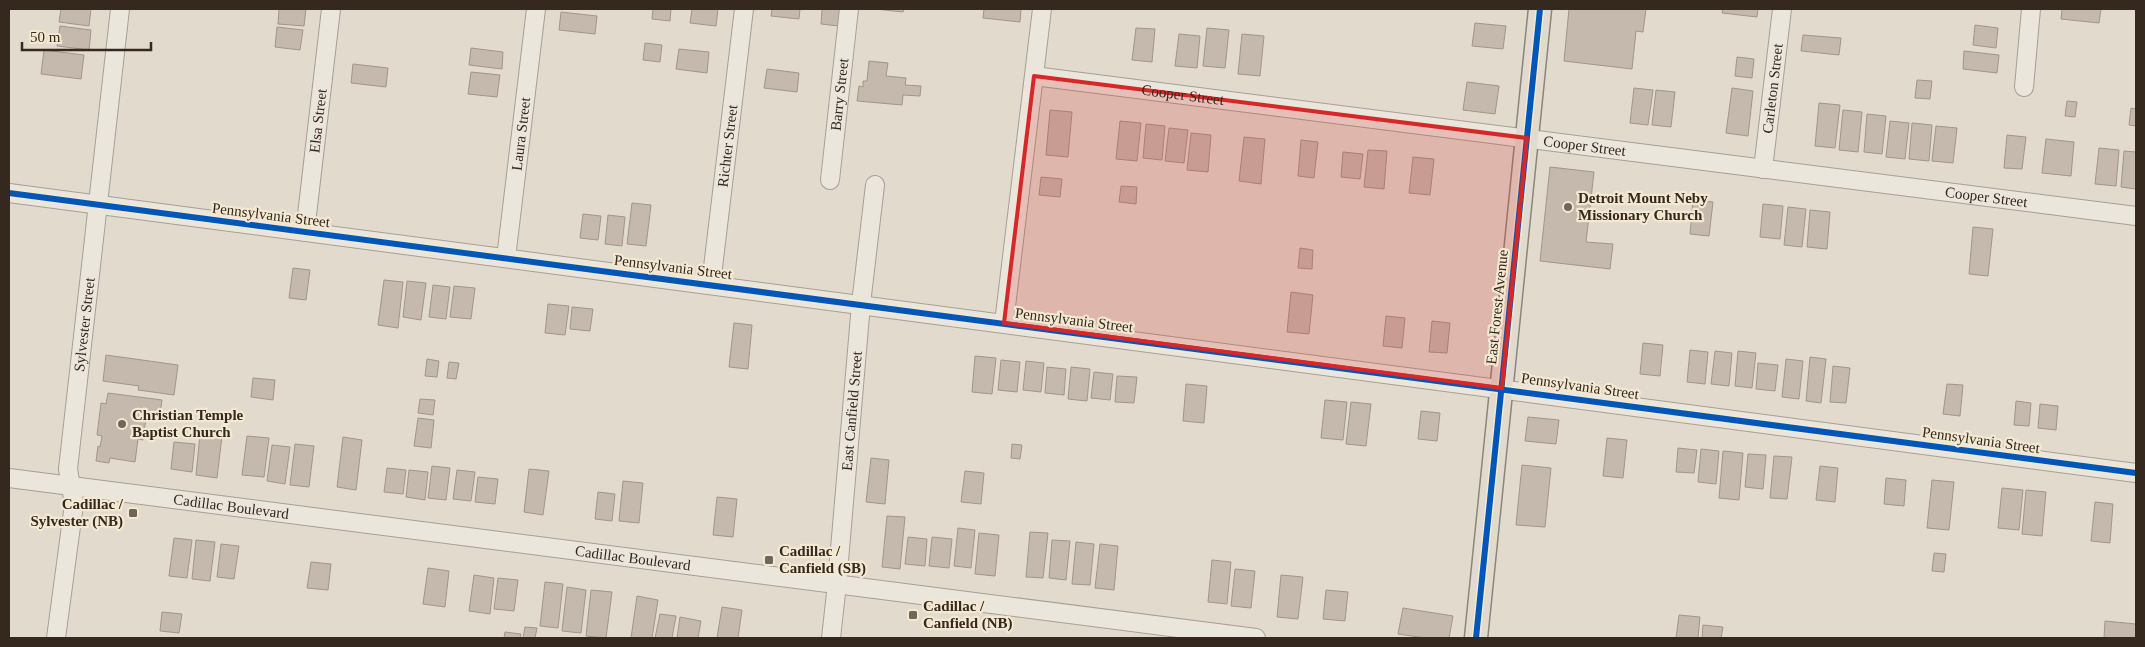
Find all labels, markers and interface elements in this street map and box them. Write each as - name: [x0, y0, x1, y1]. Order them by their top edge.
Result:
- scale bar: [22, 20, 151, 52]
- text: 50 m: [30, 29, 61, 45]
- street label: Carleton Street: [1759, 42, 1786, 134]
- street label: Barry Street: [828, 57, 852, 132]
- street label: Cooper Street: [1141, 82, 1226, 108]
- street label: Elsa Street: [306, 87, 330, 154]
- street label: Laura Street: [509, 95, 533, 171]
- street label: Richter Street: [715, 103, 741, 188]
- street label: Cooper Street: [1542, 133, 1628, 159]
- street label: Cooper Street: [1944, 184, 2029, 210]
- place label: Detroit Mount Neby Missionary Church: [1578, 190, 1708, 223]
- street label: Pennsylvania Street: [211, 200, 332, 230]
- marker: Detroit Mount Neby Missionary Church: [1562, 201, 1574, 213]
- street label: East Forest Avenue: [1483, 248, 1511, 365]
- street label: Pennsylvania Street: [613, 252, 734, 282]
- street label: Sylvester Street: [71, 276, 98, 373]
- street label: Pennsylvania Street: [1014, 305, 1135, 335]
- street label: East Canfield Street: [839, 350, 865, 471]
- street label: Pennsylvania Street: [1520, 370, 1641, 402]
- place label: Christian Temple Baptist Church: [132, 407, 244, 440]
- marker: Christian Temple Baptist Church: [116, 418, 128, 430]
- street label: Pennsylvania Street: [1921, 424, 2042, 456]
- street label: Cadillac Boulevard: [172, 491, 290, 522]
- place label: Cadillac / Sylvester (NB): [30, 496, 124, 530]
- marker: Cadillac / Sylvester (NB): [127, 507, 139, 519]
- street label: Cadillac Boulevard: [574, 543, 692, 573]
- place label: Cadillac / Canfield (SB): [779, 543, 866, 577]
- marker: Cadillac / Canfield (SB): [763, 554, 775, 566]
- place label: Cadillac / Canfield (NB): [923, 598, 1013, 632]
- marker: Cadillac / Canfield (NB): [907, 609, 919, 621]

